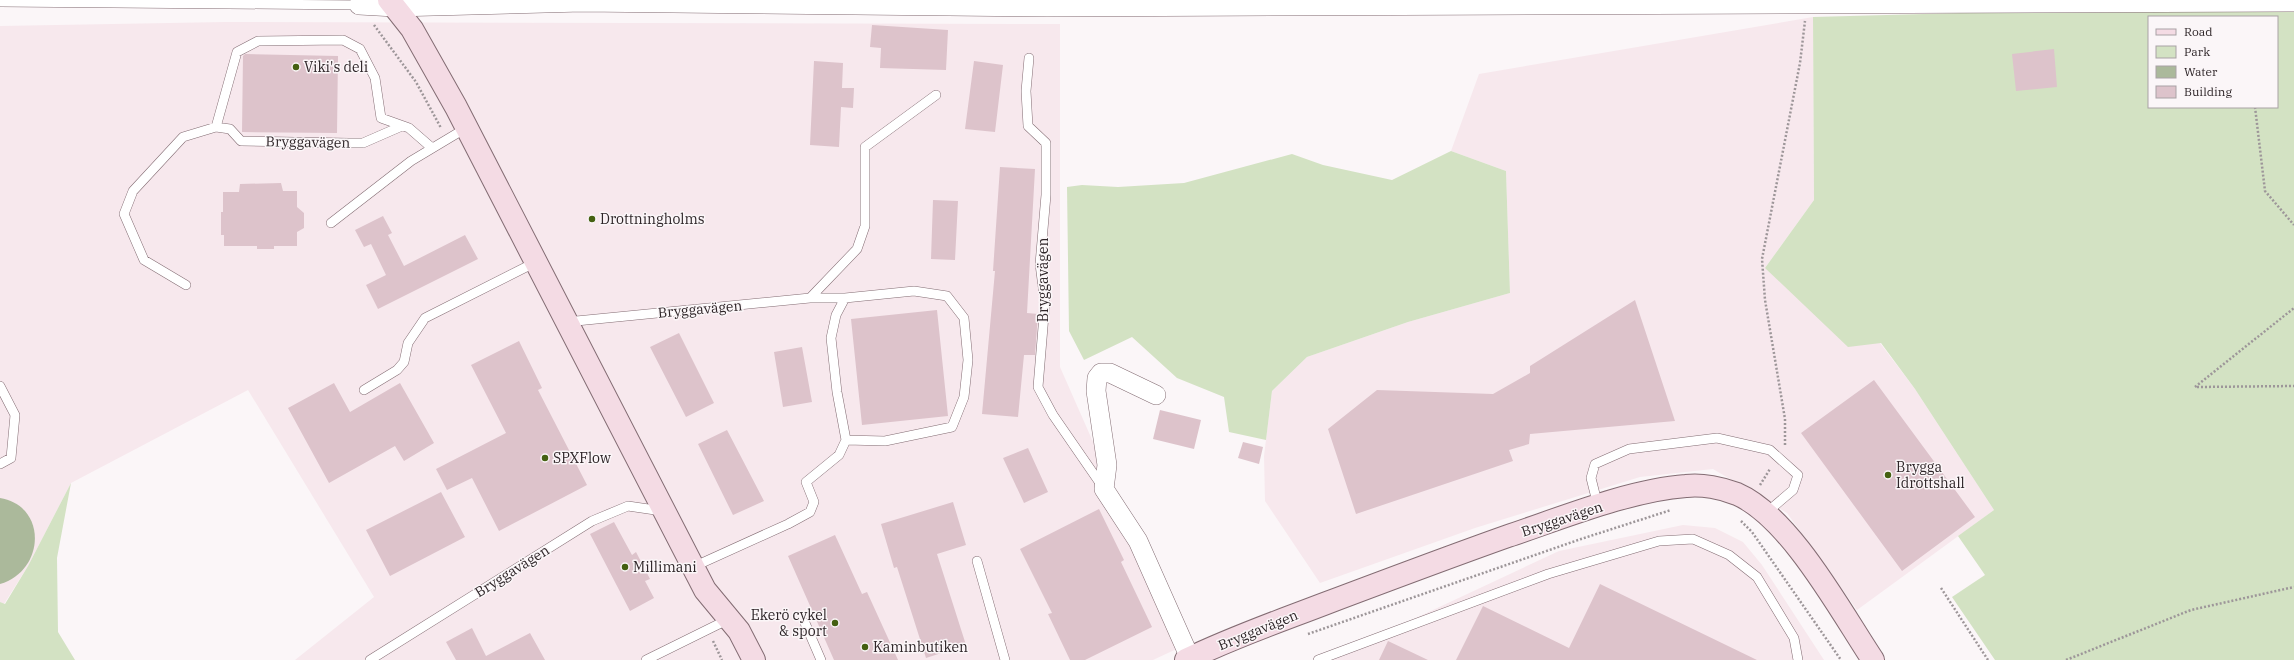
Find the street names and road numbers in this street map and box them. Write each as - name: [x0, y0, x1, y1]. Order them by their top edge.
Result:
- street label: Bryggavägen: [265, 132, 351, 152]
- street label: Bryggavägen: [1034, 238, 1052, 322]
- street label: Bryggavägen: [657, 296, 743, 322]
- street label: Bryggavägen: [1519, 497, 1605, 541]
- street label: Bryggavägen: [471, 541, 553, 601]
- street label: Bryggavägen: [1215, 606, 1301, 654]

